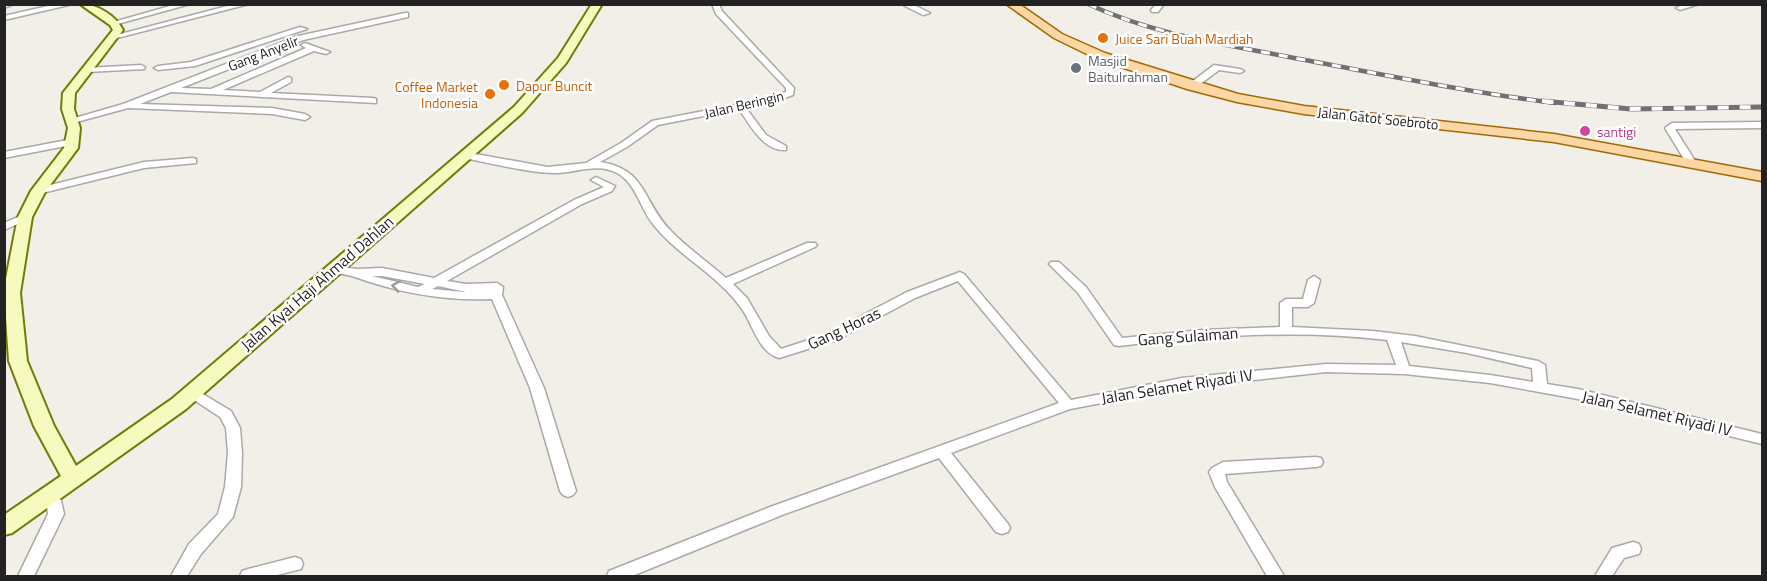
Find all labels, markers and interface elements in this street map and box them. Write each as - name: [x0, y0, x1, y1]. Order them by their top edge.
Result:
- place label: Juice Sari Buah Mardiah: [1115, 28, 1253, 49]
- street label: Gang Anyelir: [225, 30, 301, 76]
- marker: Juice Sari Buah Mardiah: [1096, 31, 1110, 45]
- place label: Masjid Baitulrahman: [1088, 50, 1168, 87]
- marker: Masjid Baitulrahman: [1069, 61, 1083, 75]
- place label: Dapur Buncit: [516, 75, 593, 96]
- place label: Coffee Market Indonesia: [395, 76, 478, 113]
- marker: Dapur Buncit: [497, 78, 511, 92]
- street label: Jalan Beringin: [702, 85, 786, 123]
- marker: Coffee Market Indonesia: [483, 87, 497, 101]
- street label: Jalan Gatot Soebroto: [1316, 101, 1440, 135]
- place label: santigi: [1597, 121, 1636, 142]
- marker: santigi: [1578, 124, 1592, 138]
- street label: Jalan Kyai Haji Ahmad Dahlan: [235, 210, 399, 356]
- one-way arrow: [392, 280, 402, 293]
- street label: Gang Horas: [803, 301, 885, 355]
- street label: Gang Sulaiman: [1137, 321, 1239, 351]
- street label: Jalan Selamet Riyadi IV: [1099, 362, 1255, 410]
- street label: Jalan Selamet Riyadi IV: [1580, 384, 1734, 442]

